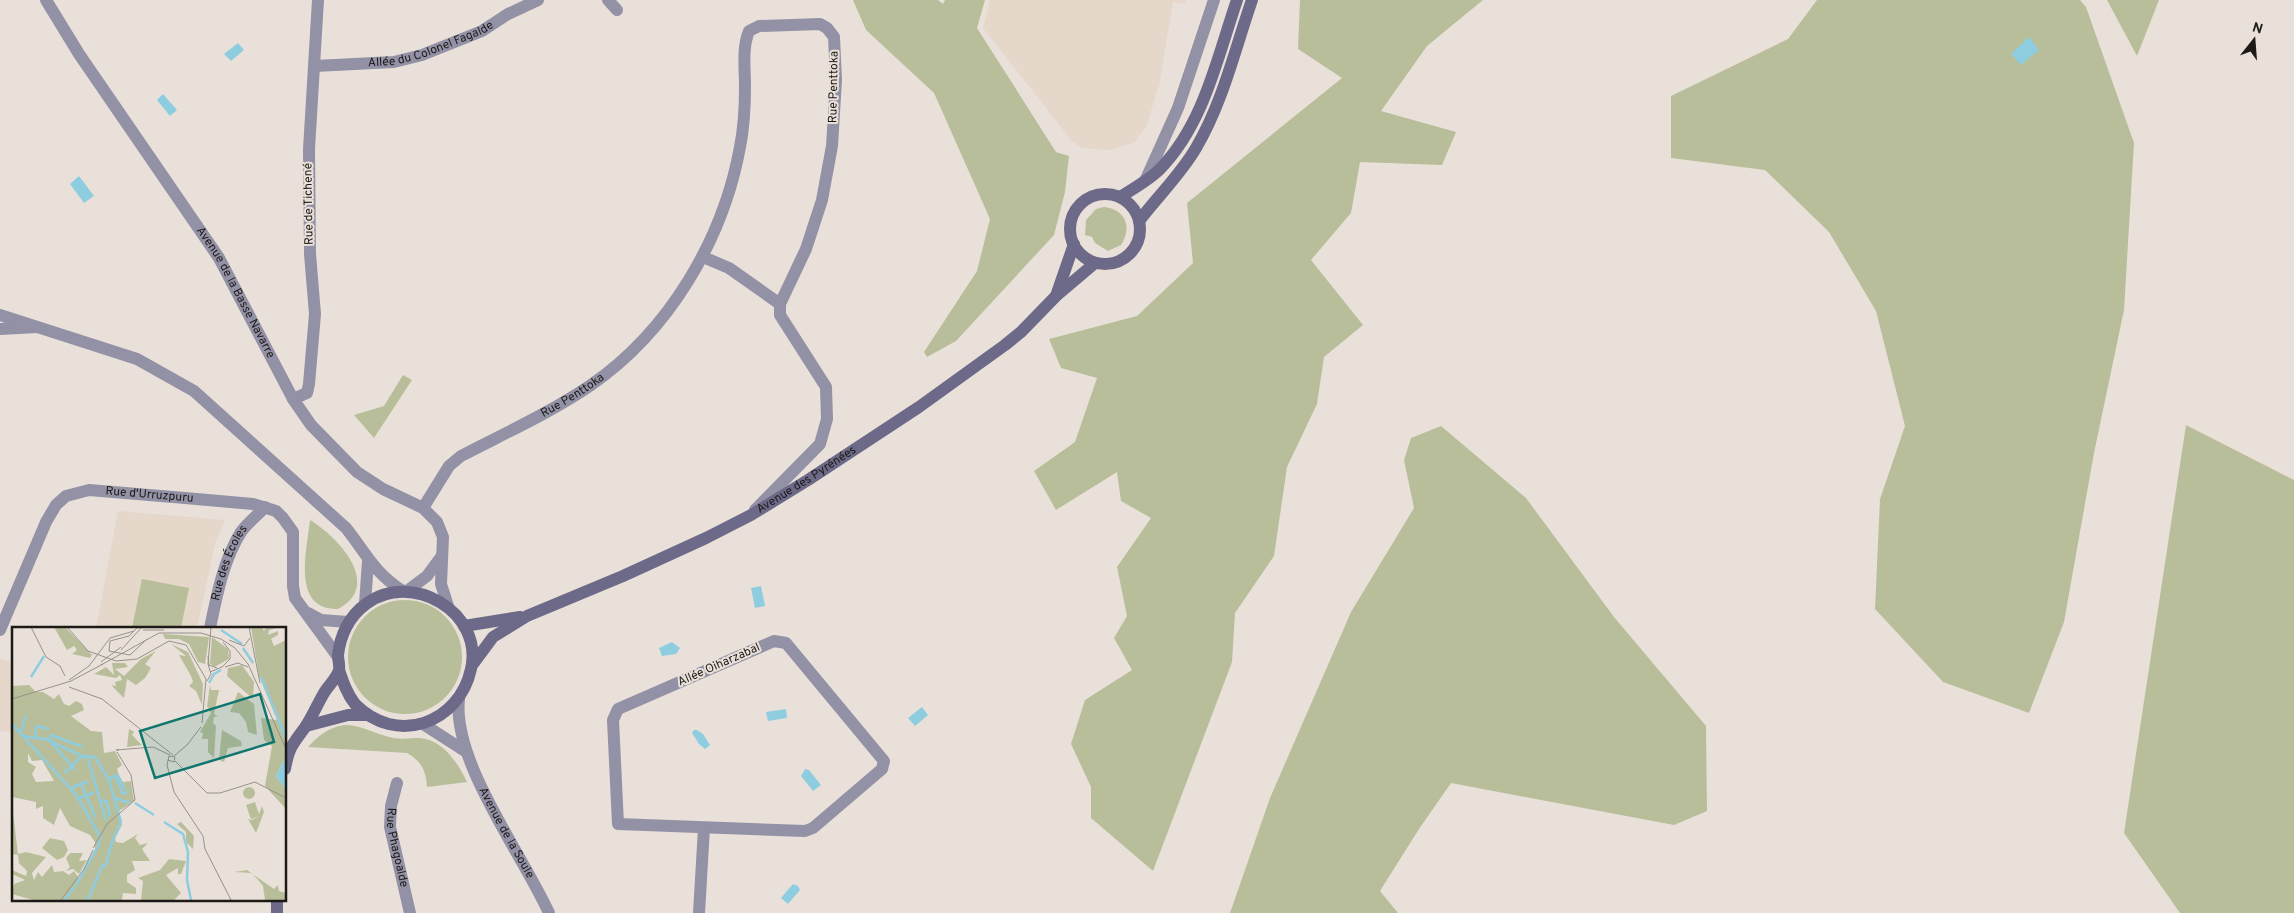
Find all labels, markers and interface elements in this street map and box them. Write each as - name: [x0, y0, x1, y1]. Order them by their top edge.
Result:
- north arrow: [2229, 15, 2279, 65]
- street label: Allée du Colonel Fagalde: [367, 17, 497, 71]
- text: N: [2250, 19, 2265, 39]
- street label: Rue Penttoka: [825, 51, 843, 123]
- street label: Rue de Tichené: [300, 163, 318, 245]
- street label: Avenue de la Basse Navarre: [192, 224, 278, 361]
- street label: Rue Penttoka: [538, 370, 608, 422]
- street label: Avenue des Pyrénées: [754, 442, 859, 518]
- street label: Rue d'Urruzpuru: [105, 483, 194, 507]
- street label: Rue des Écoles: [208, 522, 251, 602]
- inset map: [12, 627, 286, 900]
- street label: Allée Oiharzabal: [675, 640, 763, 690]
- street label: Avenue de la Soule: [475, 785, 538, 881]
- street label: Rue Phagoalde: [382, 807, 412, 889]

